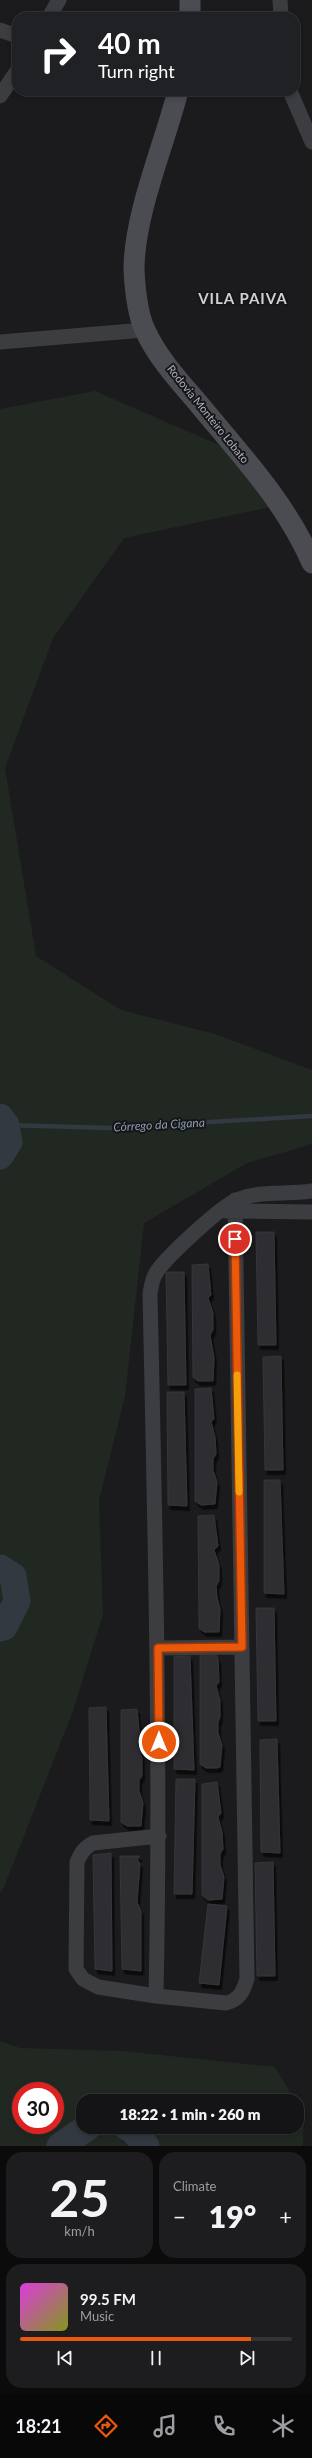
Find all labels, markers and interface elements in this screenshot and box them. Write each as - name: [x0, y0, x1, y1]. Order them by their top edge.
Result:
- text: 40 m: [98, 26, 161, 60]
- icon: right: [32, 28, 84, 80]
- text: Turn right: [98, 60, 175, 82]
- district label: VILA PAIVA: [197, 289, 288, 307]
- street label: Rodovia Monteiro Lobato: [165, 362, 252, 465]
- water label: Córrego da Cigana: [113, 1115, 205, 1134]
- pin: [218, 1222, 252, 1256]
- icon: arrive: [224, 1228, 246, 1250]
- position arrow: [138, 1721, 180, 1763]
- speed limit sign: 30: [12, 2082, 64, 2134]
- text: 18:22 · 1 min · 260 m: [119, 2105, 261, 2123]
- text: 25: [49, 2166, 110, 2228]
- text: Climate: [173, 2178, 216, 2194]
- text: 19°: [209, 2198, 256, 2234]
- text: −: [173, 2203, 186, 2230]
- text: +: [279, 2203, 292, 2230]
- text: km/h: [64, 2223, 95, 2239]
- text: 99.5 FM: [80, 2290, 136, 2308]
- text: Music: [80, 2308, 114, 2324]
- icon: previous: [54, 2347, 76, 2369]
- icon: pause: [145, 2347, 167, 2369]
- icon: next: [236, 2347, 258, 2369]
- icon: directions: [92, 2412, 120, 2440]
- icon: music: [151, 2412, 179, 2440]
- icon: phone: [210, 2412, 238, 2440]
- icon: climate: [269, 2412, 297, 2440]
- text: 18:21: [15, 2415, 62, 2437]

